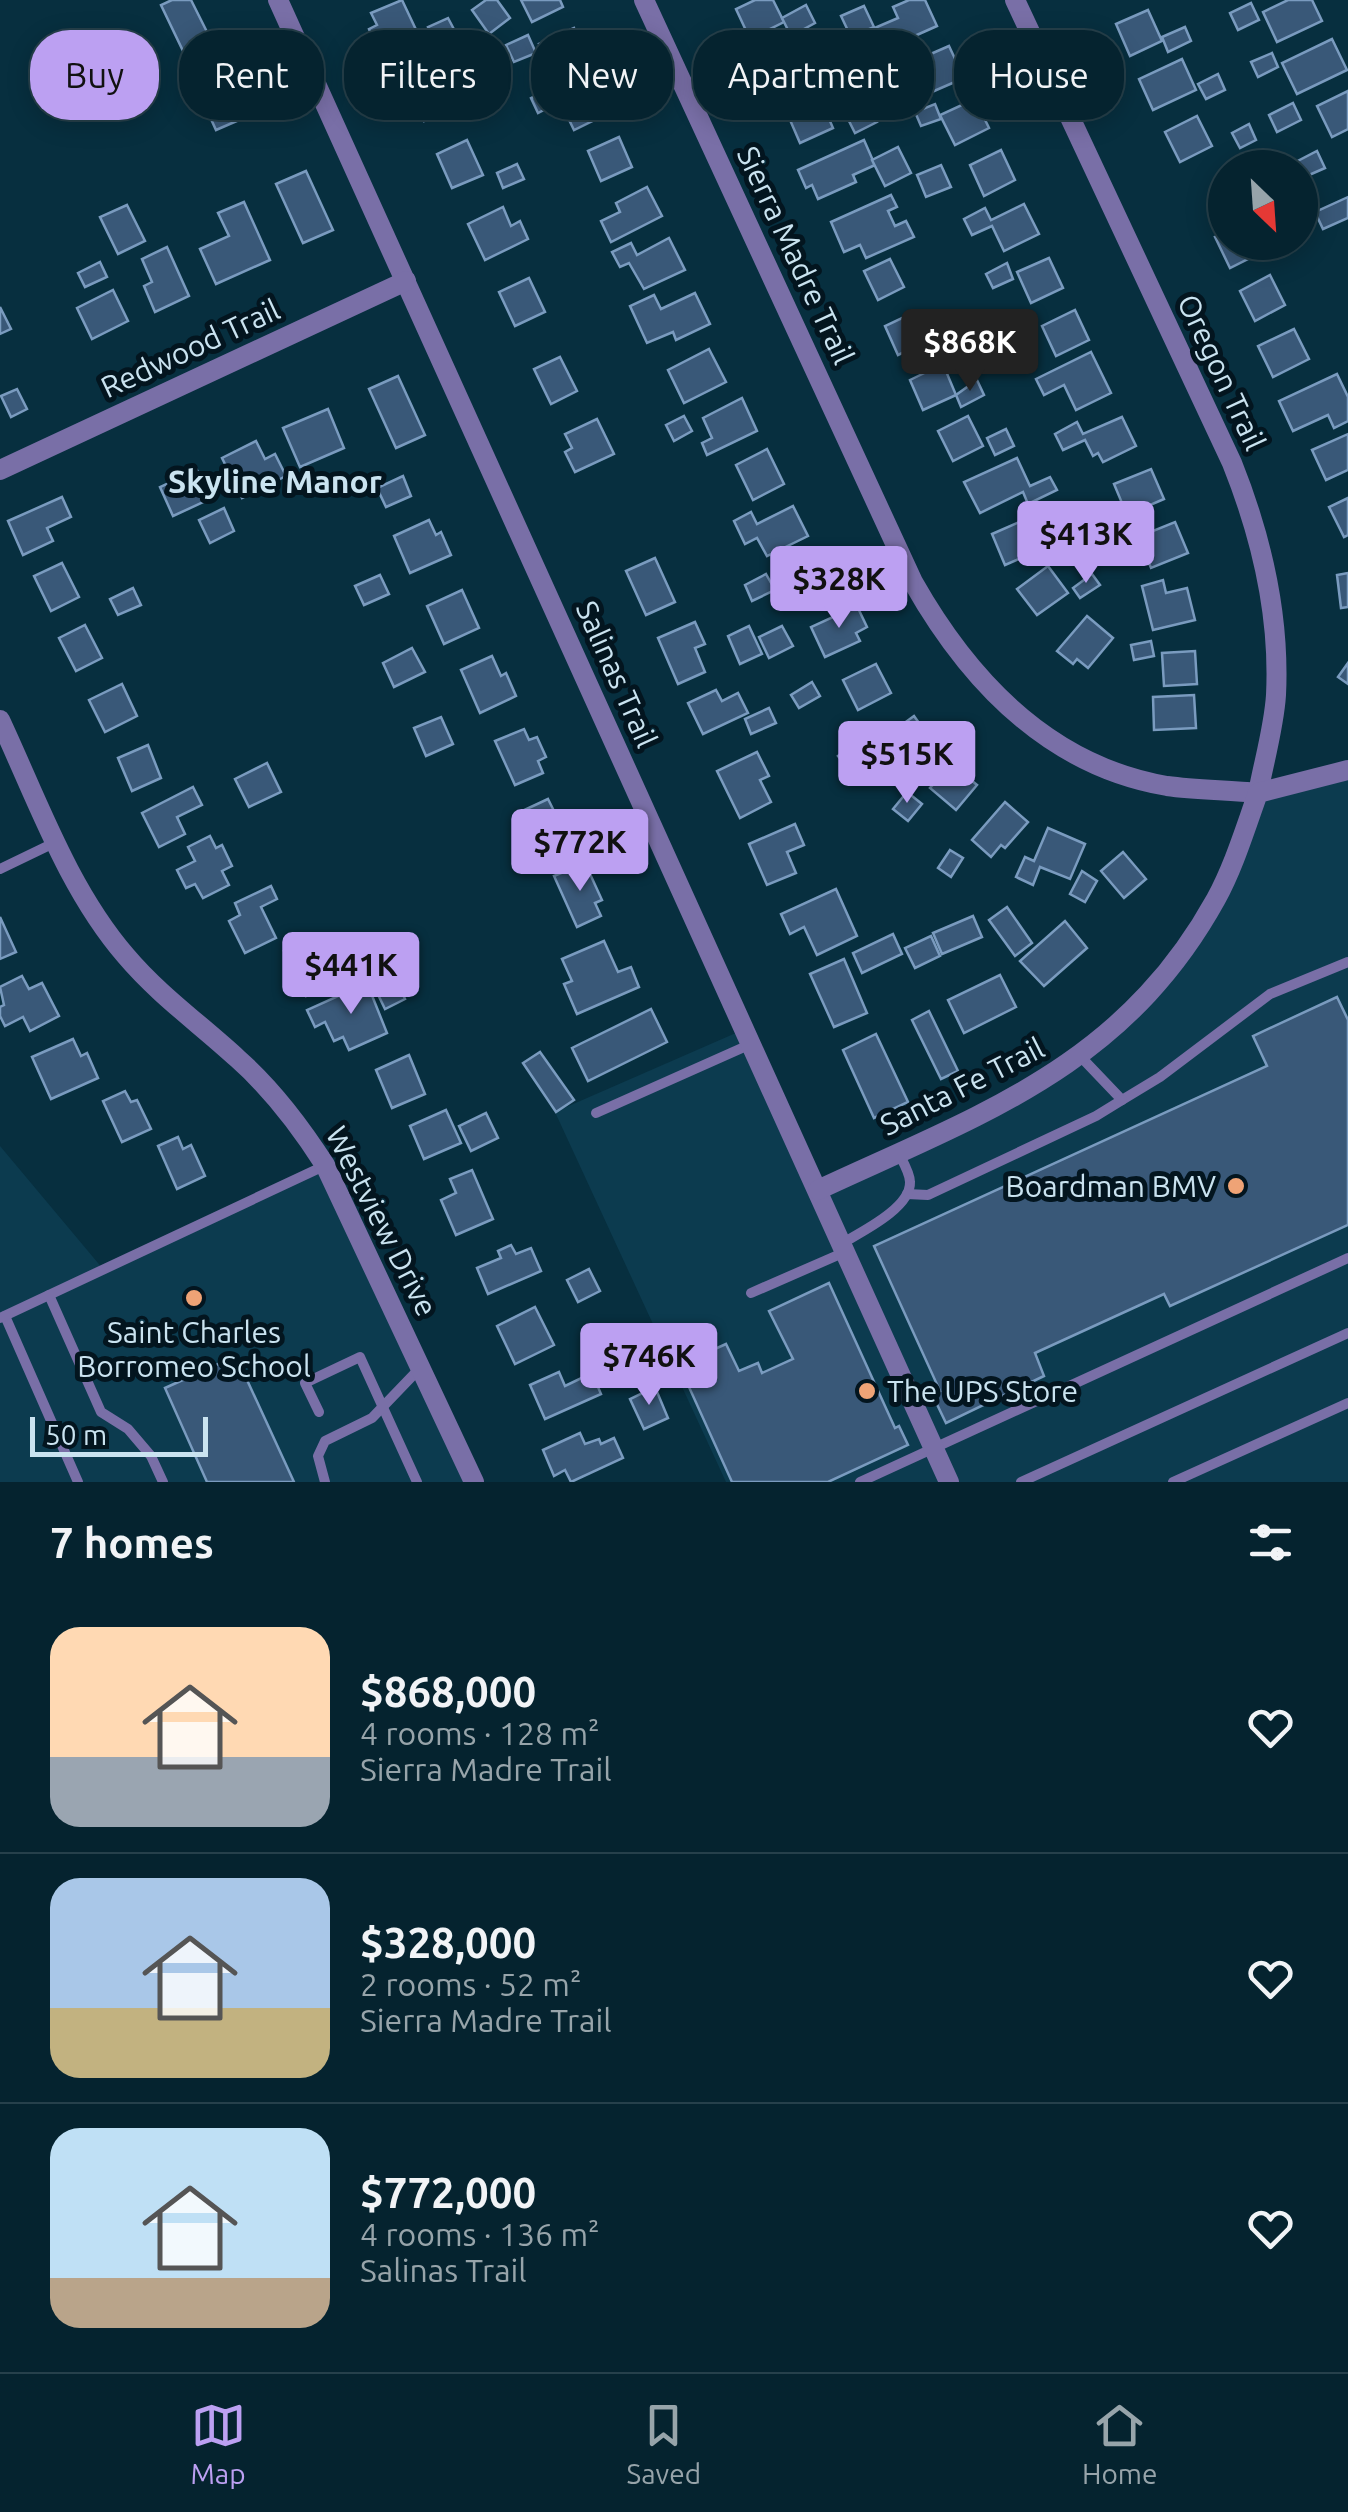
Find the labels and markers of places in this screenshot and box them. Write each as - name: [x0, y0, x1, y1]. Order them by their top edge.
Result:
- pin: $868K: [900, 309, 1040, 394]
- pin: $413K: [1016, 501, 1156, 586]
- pin: $328K: [769, 546, 909, 631]
- pin: $515K: [837, 721, 977, 806]
- pin: $772K: [510, 809, 650, 894]
- pin: $441K: [281, 932, 421, 1017]
- place label: Boardman BMV: [1006, 1169, 1216, 1203]
- marker: Boardman BMV: [1225, 1175, 1247, 1197]
- marker: Saint Charles Borromeo School: [183, 1287, 205, 1309]
- place label: Saint Charles Borromeo School: [77, 1315, 311, 1383]
- pin: $746K: [579, 1323, 719, 1408]
- place label: The UPS Store: [887, 1374, 1078, 1408]
- marker: The UPS Store: [856, 1380, 878, 1402]

